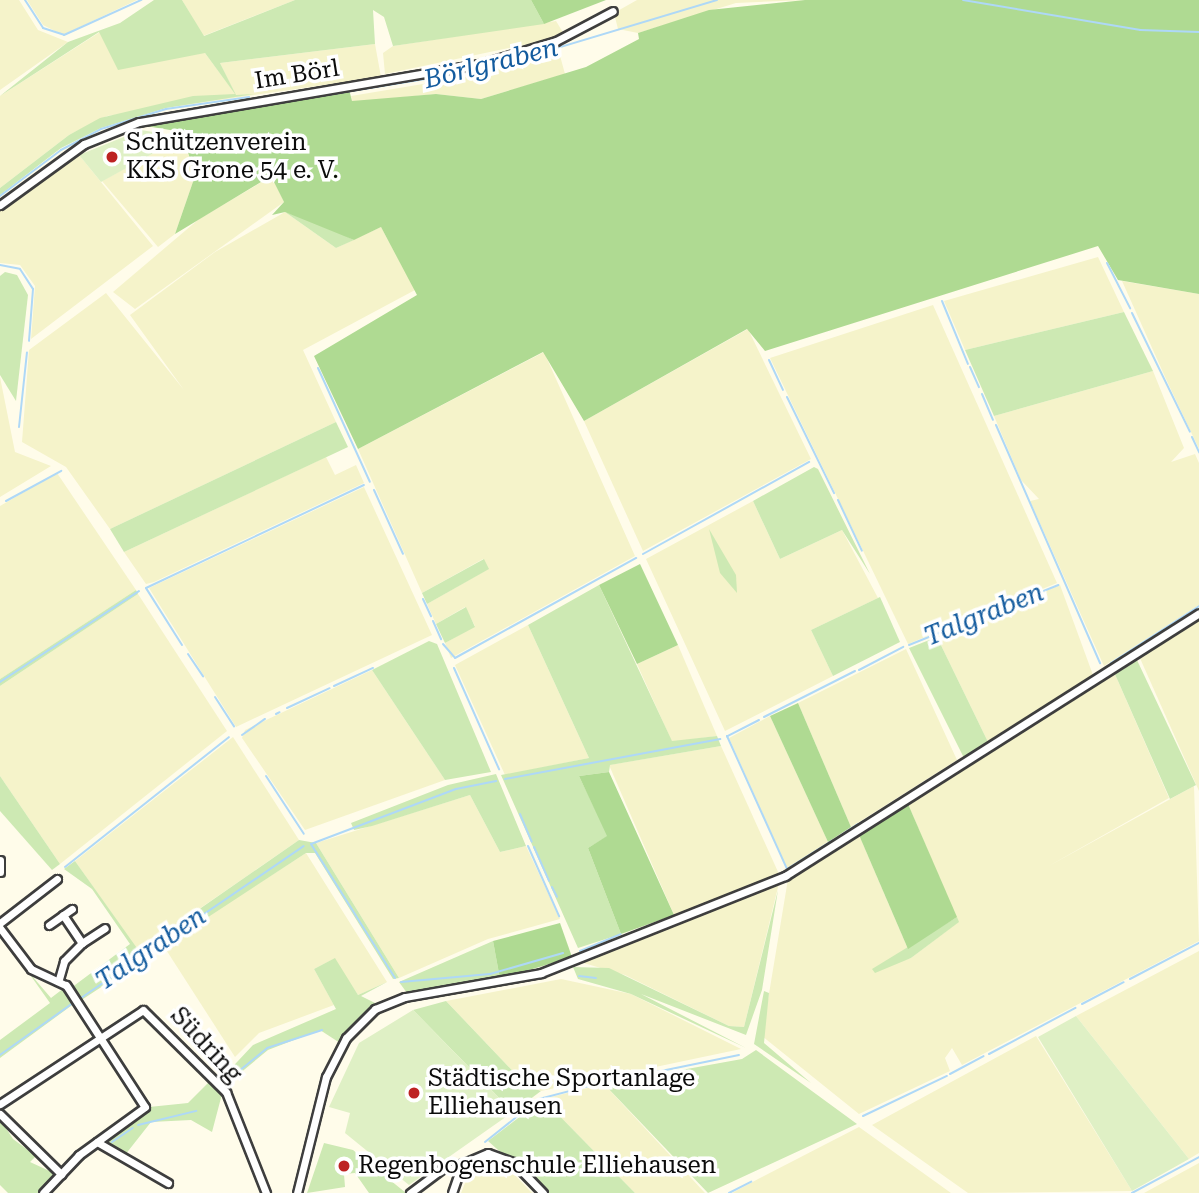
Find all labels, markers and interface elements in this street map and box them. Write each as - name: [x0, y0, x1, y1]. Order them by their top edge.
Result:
- water label: Börlgraben: [421, 32, 561, 96]
- street label: Im Börl: [253, 54, 341, 96]
- place label: Schützenverein KKS Grone 54 e. V.: [126, 129, 339, 185]
- marker: Schützenverein KKS Grone 54 e. V.: [104, 149, 120, 165]
- water label: Talgraben: [920, 577, 1048, 653]
- water label: Talgraben: [90, 901, 212, 997]
- street label: Südring: [164, 1002, 248, 1088]
- place label: Städtische Sportanlage Elliehausen: [428, 1065, 695, 1121]
- marker: Städtische Sportanlage Elliehausen: [406, 1085, 422, 1101]
- place label: Regenbogenschule Elliehausen: [358, 1152, 716, 1180]
- marker: Regenbogenschule Elliehausen: [336, 1158, 352, 1174]

